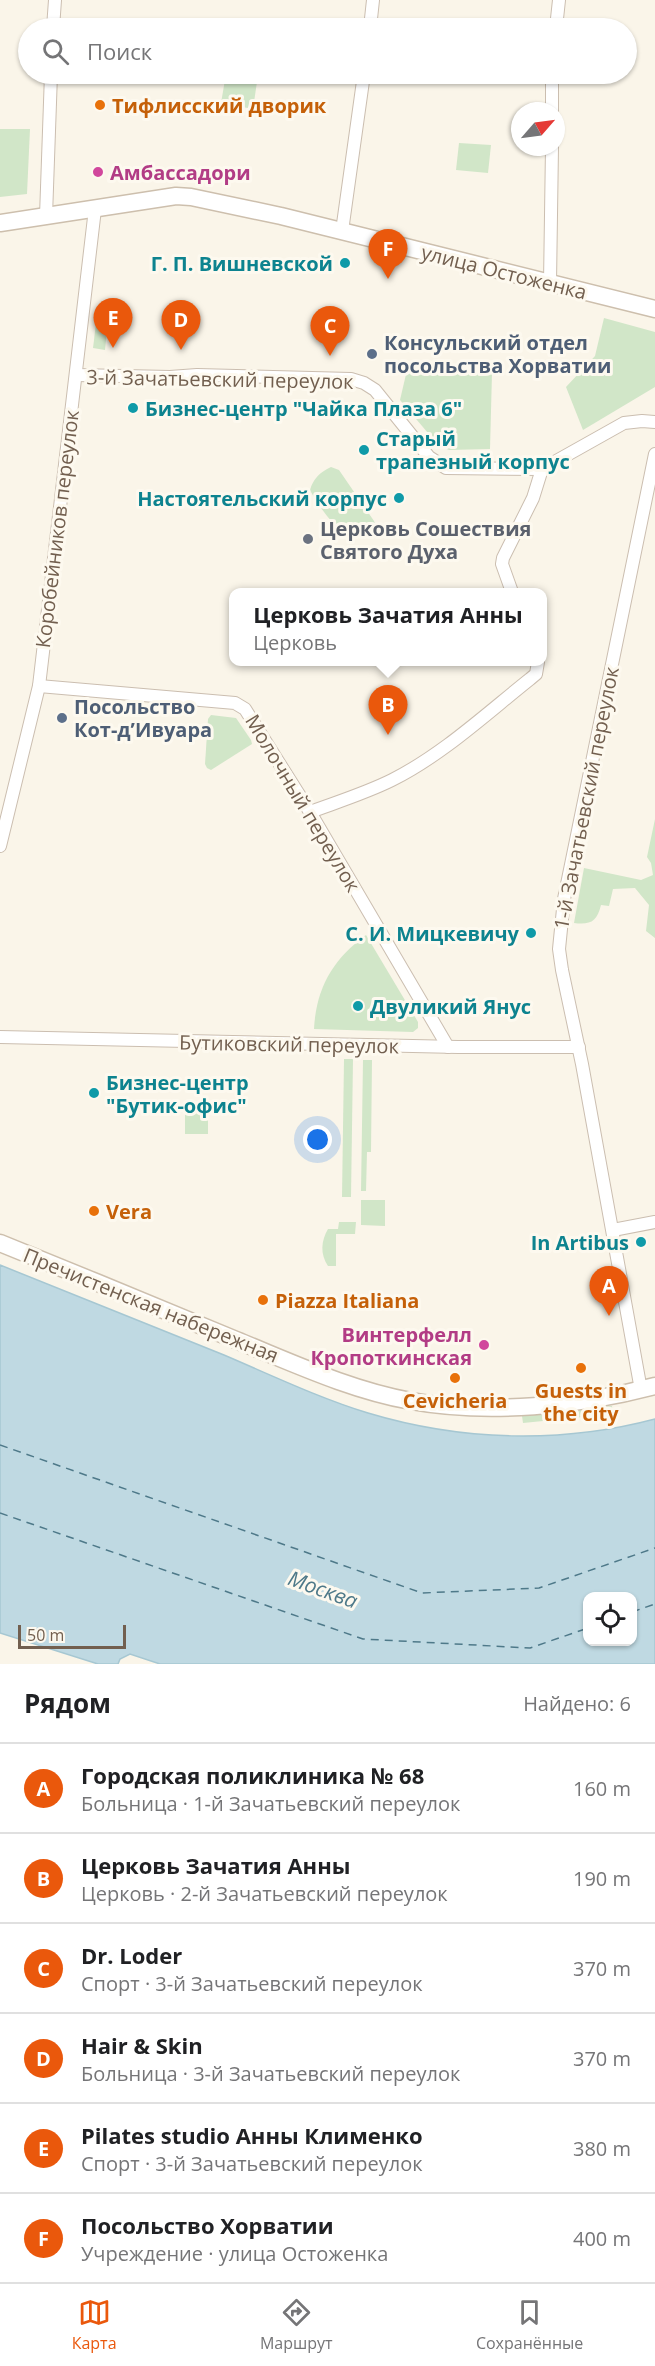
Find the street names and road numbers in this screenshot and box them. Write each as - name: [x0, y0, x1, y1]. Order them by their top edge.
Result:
- street label: улица Остоженка: [418, 238, 590, 306]
- street label: 3-й Зачатьевский переулок: [86, 363, 354, 395]
- street label: Коробейников переулок: [29, 408, 85, 650]
- street label: 1-й Зачатьевский переулок: [547, 664, 625, 932]
- street label: Молочный переулок: [239, 709, 367, 897]
- street label: Бутиковский переулок: [179, 1029, 400, 1059]
- street label: Пречистенская набережная: [19, 1241, 283, 1369]

